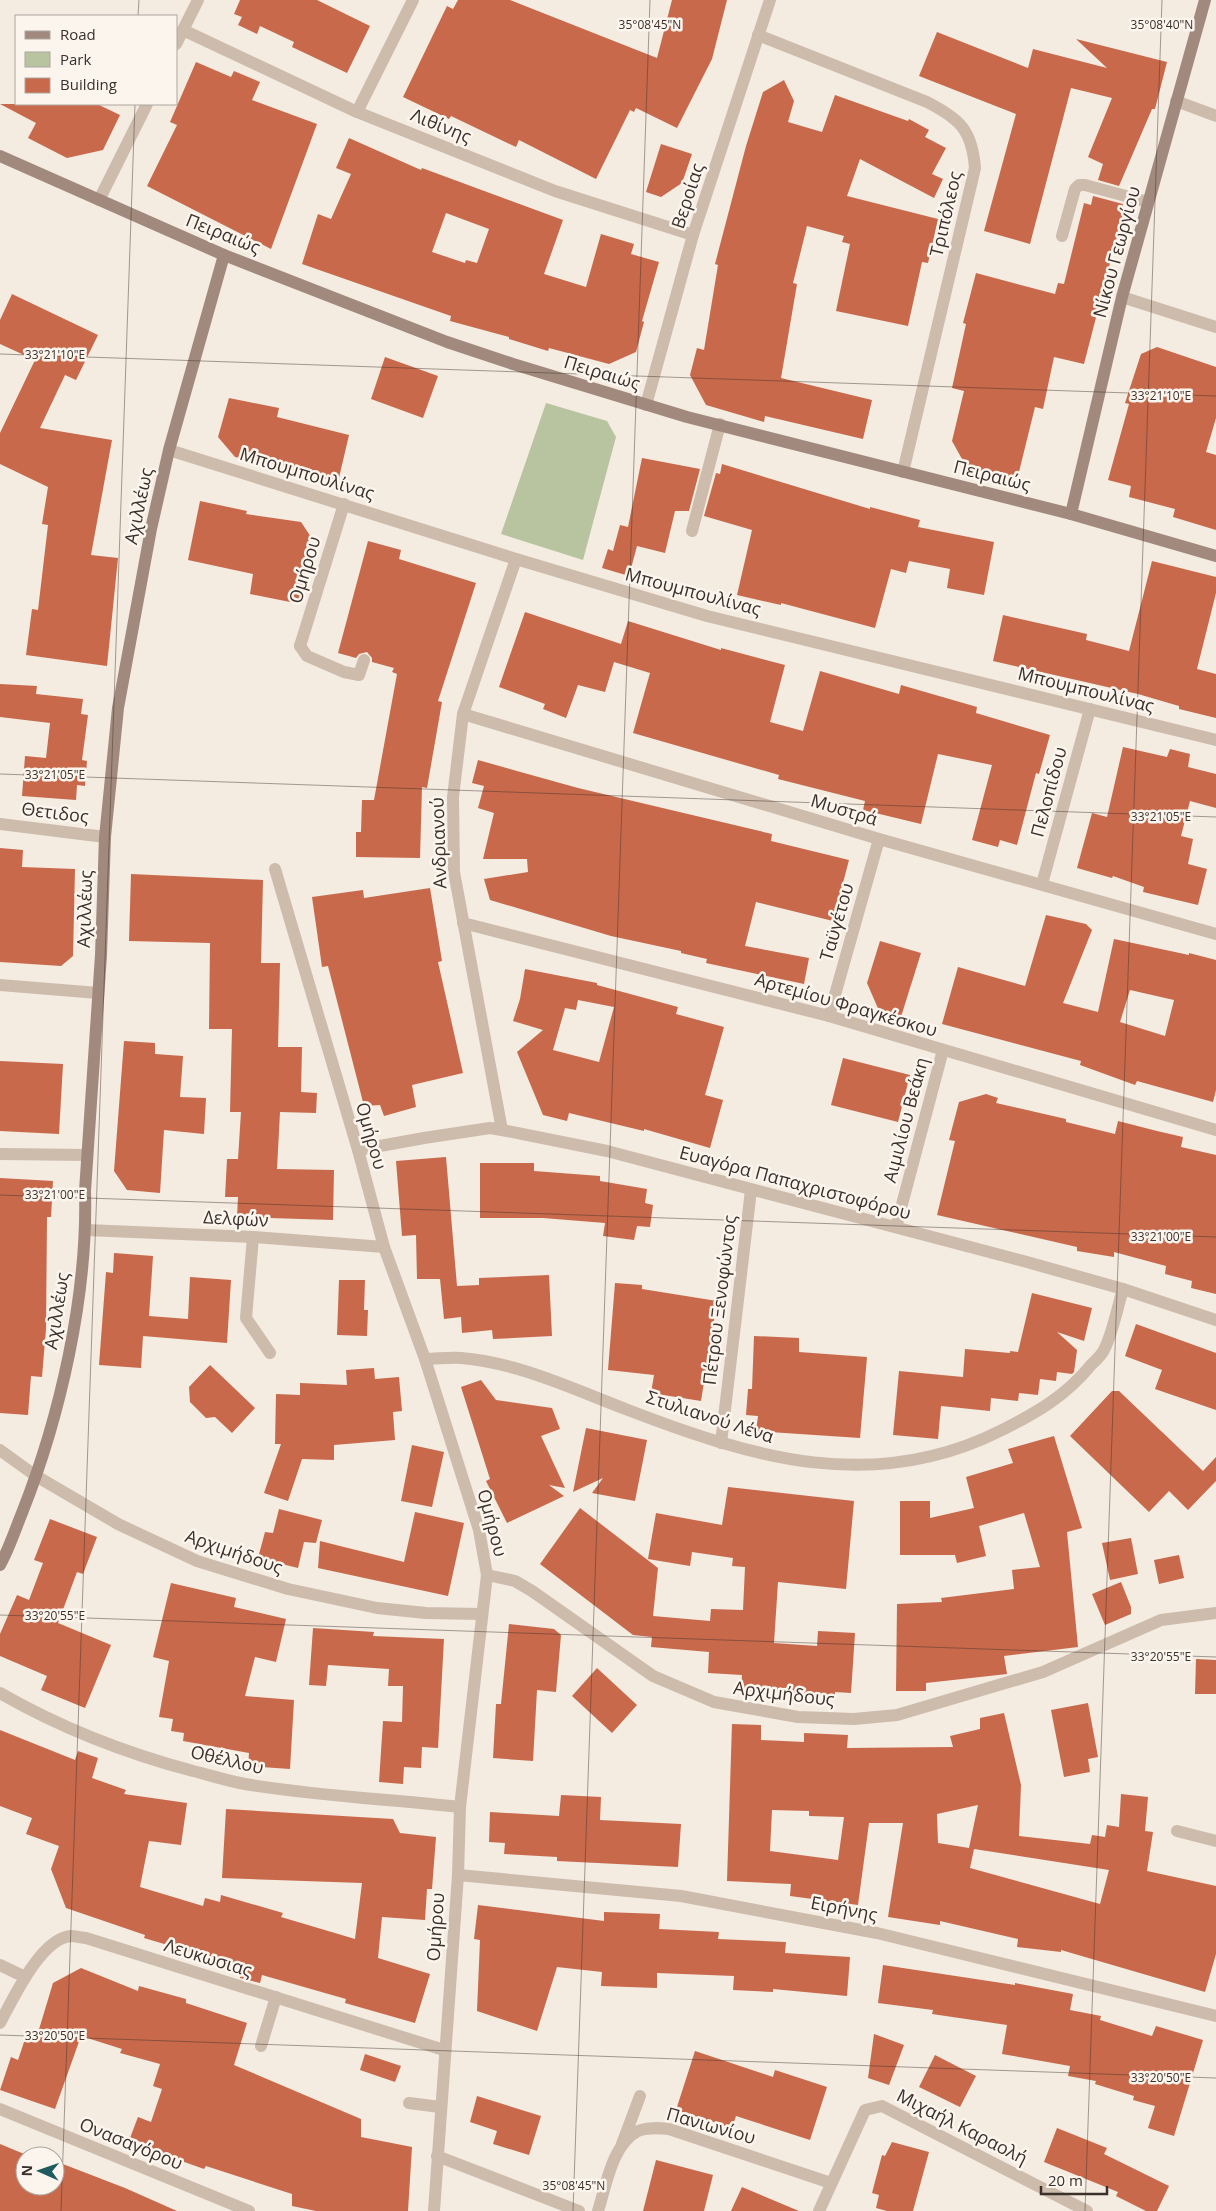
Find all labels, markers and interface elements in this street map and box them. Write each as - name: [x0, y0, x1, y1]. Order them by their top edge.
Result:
- legend: [15, 15, 178, 105]
- text: 35°08'45"N: [619, 16, 681, 33]
- text: 35°08'40"N: [1131, 16, 1193, 33]
- text: Road: [60, 24, 96, 44]
- text: Park: [60, 49, 91, 69]
- text: Building: [60, 74, 117, 94]
- street label: Λιθίνης: [408, 102, 475, 148]
- street label: Βεροίας: [665, 160, 709, 232]
- street label: Τριπόλεος: [924, 168, 967, 259]
- street label: Νίκου Γεωργίου: [1087, 183, 1145, 320]
- street label: Πειραιώς: [183, 207, 264, 259]
- text: 33°21'10"E: [25, 346, 85, 363]
- street label: Πειραιώς: [561, 349, 644, 395]
- text: 33°21'10"E: [1131, 387, 1191, 404]
- street label: Μπουμπουλίνας: [237, 441, 378, 505]
- street label: Πειραιώς: [951, 454, 1033, 496]
- street label: Αχιλλέως: [118, 465, 158, 546]
- street label: Ομήρου: [283, 533, 326, 606]
- street label: Μπουμπουλίνας: [623, 561, 764, 621]
- street label: Μπουμπουλίνας: [1016, 661, 1157, 718]
- street label: Πελοπίδου: [1024, 744, 1072, 840]
- text: 33°21'05"E: [25, 766, 85, 783]
- street label: Μυστρά: [808, 788, 881, 831]
- street label: Θετιδος: [20, 796, 90, 828]
- street label: Ανδριανού: [424, 797, 452, 889]
- text: 33°21'05"E: [1131, 808, 1191, 825]
- street label: Αχιλλέως: [71, 869, 97, 948]
- street label: Ταϋγέτου: [813, 880, 859, 963]
- street label: Αρτεμίου Φραγκέσκου: [752, 966, 940, 1042]
- street label: Αιμιλίου Βεάκη: [877, 1054, 933, 1185]
- street label: Ομήρου: [351, 1099, 393, 1172]
- street label: Ευαγόρα Παπαχριστοφόρου: [677, 1140, 914, 1225]
- text: 33°21'00"E: [25, 1186, 85, 1203]
- street label: Δελφών: [203, 1204, 270, 1232]
- street label: Πέτρου Ξενοφώντος: [697, 1213, 741, 1386]
- text: 33°21'00"E: [1131, 1228, 1191, 1245]
- street label: Αχιλλέως: [38, 1270, 74, 1351]
- street label: Στυλιανού Λένα: [643, 1384, 777, 1448]
- street label: Ομήρου: [472, 1486, 513, 1559]
- street label: Αρχιμήδους: [182, 1523, 287, 1579]
- text: 33°20'55"E: [25, 1607, 85, 1624]
- text: 33°20'55"E: [1131, 1648, 1191, 1665]
- street label: Αρχιμήδους: [732, 1675, 836, 1711]
- street label: Οθέλλου: [188, 1739, 266, 1779]
- street label: Ειρήνης: [809, 1890, 880, 1926]
- street label: Ομήρου: [421, 1892, 449, 1962]
- street label: Λευκωσιας: [161, 1932, 255, 1982]
- text: 33°20'50"E: [25, 2027, 85, 2044]
- text: 33°20'50"E: [1131, 2069, 1191, 2086]
- street label: Μιχαήλ Καραολή: [893, 2083, 1032, 2169]
- street label: Πανιωνίου: [664, 2101, 759, 2149]
- street label: Ονασαγόρου: [76, 2111, 187, 2175]
- north arrow: [15, 2146, 65, 2196]
- scale bar: [1041, 2164, 1107, 2196]
- text: N: [17, 2165, 36, 2177]
- text: 20 m: [1048, 2170, 1083, 2190]
- text: 35°08'45"N: [543, 2177, 605, 2194]

